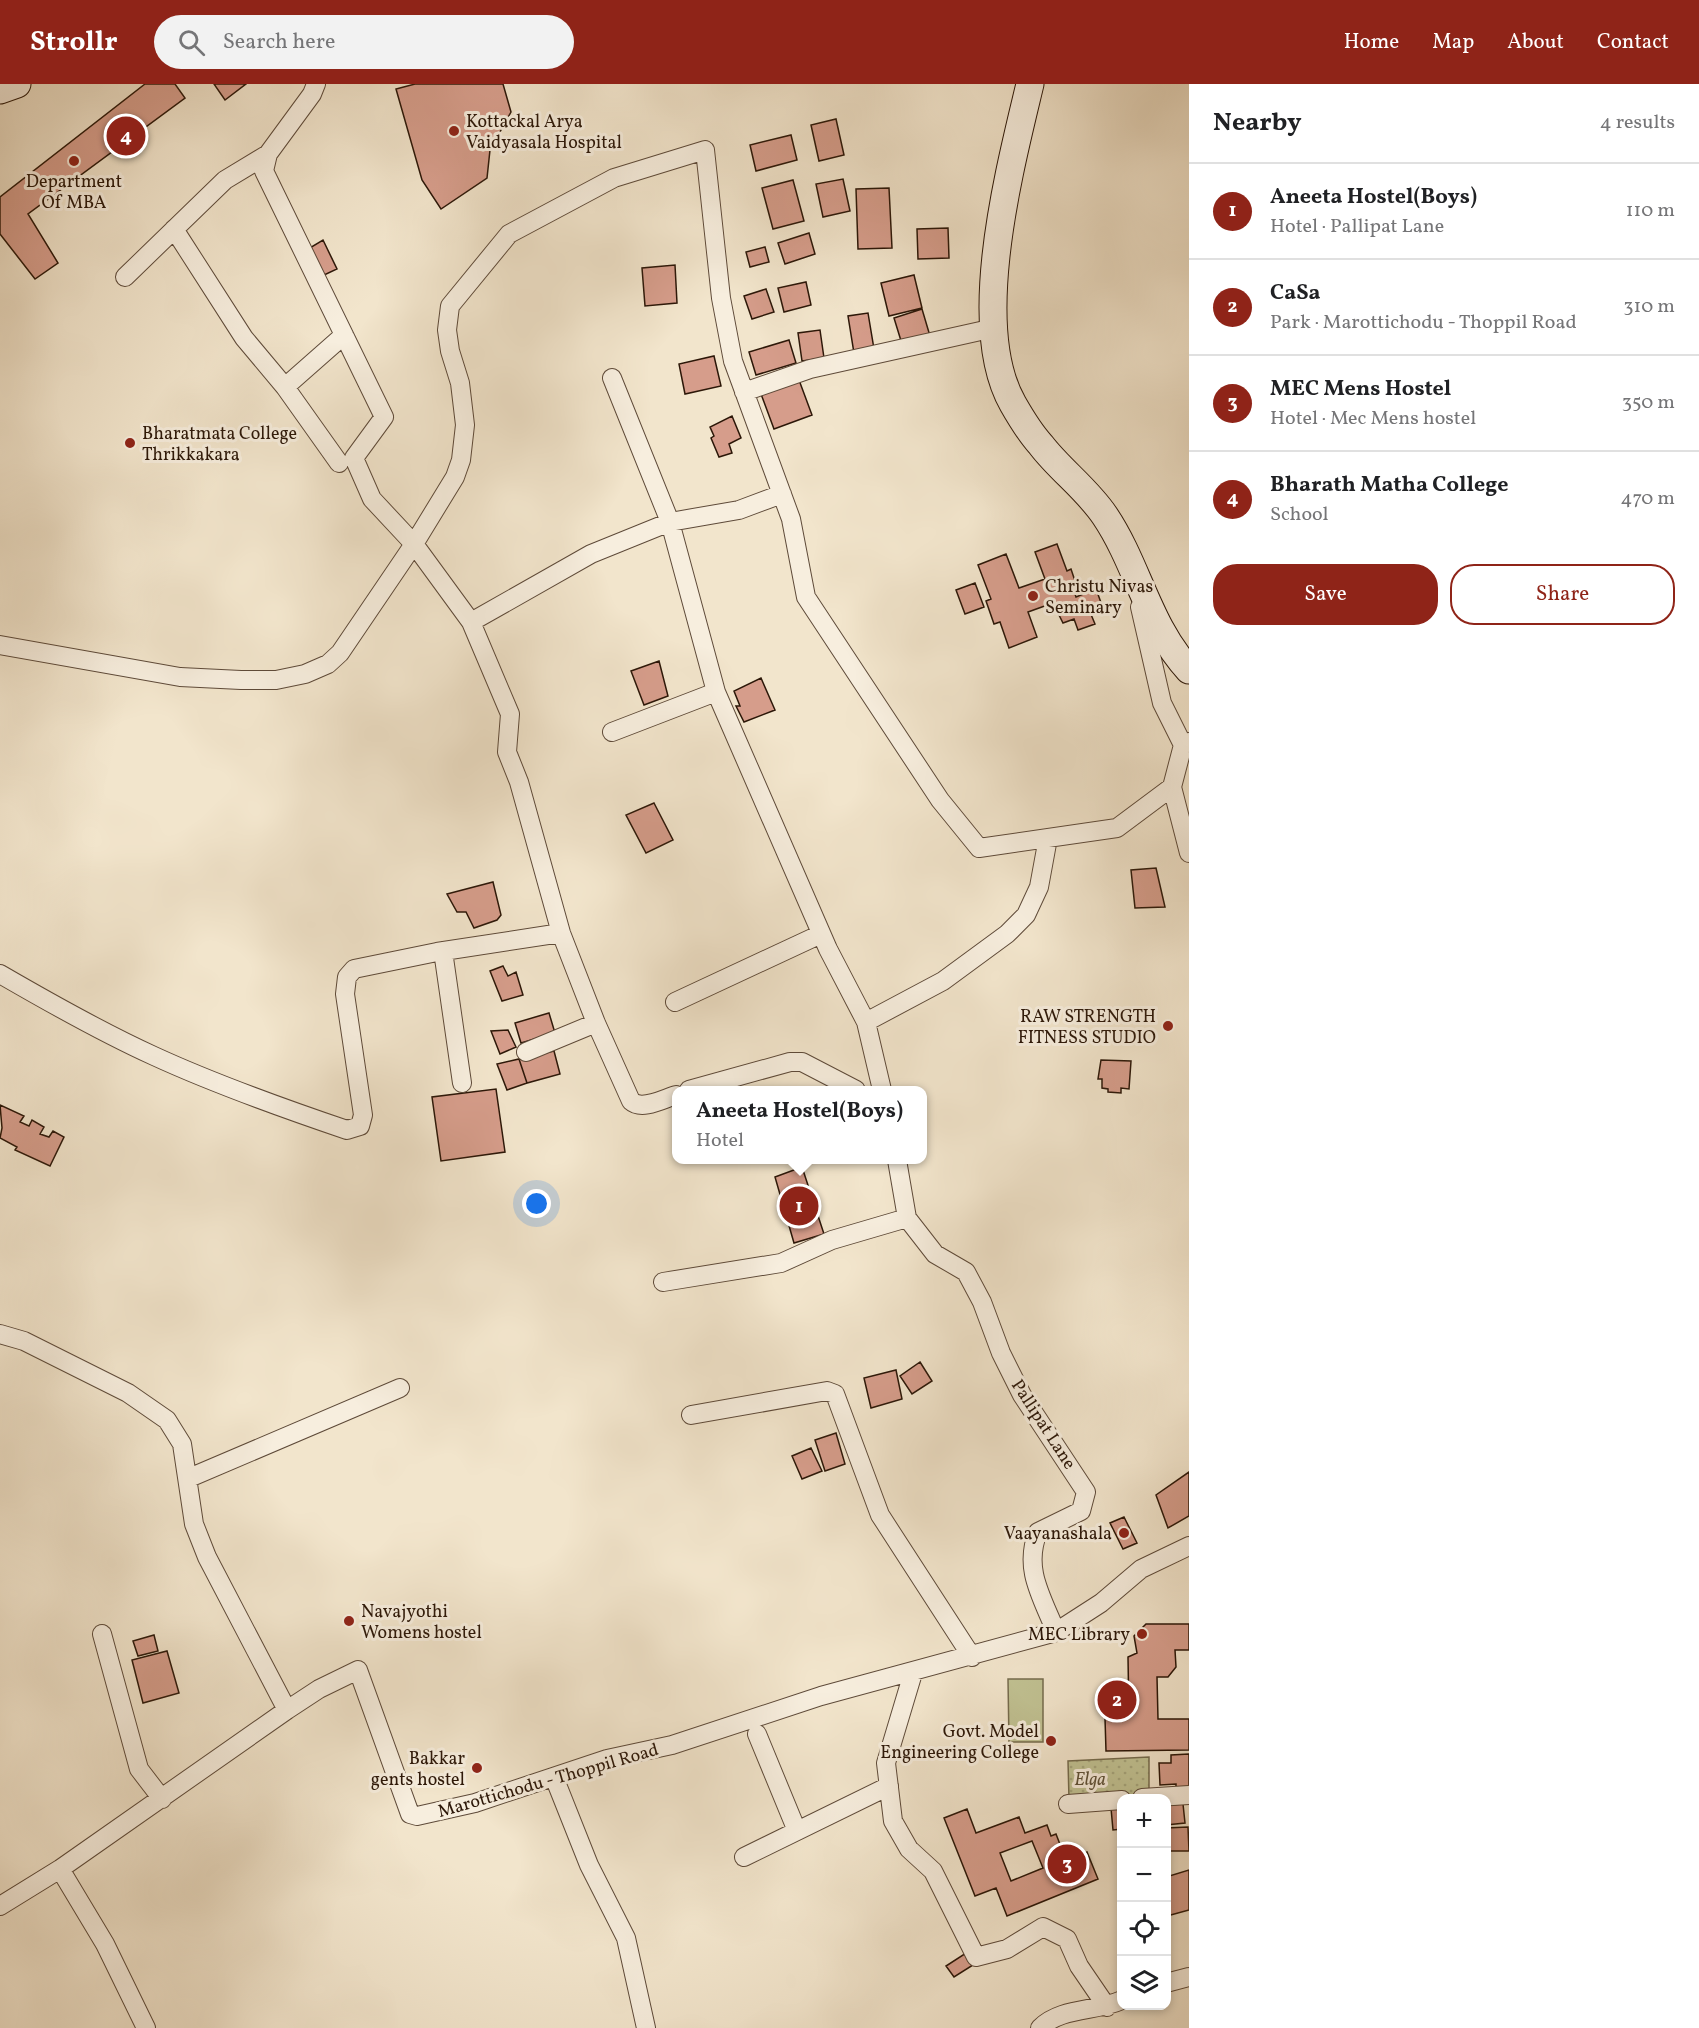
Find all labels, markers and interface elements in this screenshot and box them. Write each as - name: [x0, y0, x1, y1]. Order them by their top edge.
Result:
- search box: [154, 15, 574, 69]
- text: Strollr: [30, 23, 118, 62]
- icon: search: [175, 26, 208, 59]
- text: Search here: [223, 27, 335, 58]
- text: Home: [1344, 28, 1399, 57]
- text: Map: [1432, 28, 1474, 57]
- text: About: [1507, 28, 1564, 57]
- text: Contact: [1597, 28, 1669, 57]
- text: Nearby: [1213, 105, 1302, 141]
- text: 4 results: [1600, 109, 1675, 137]
- place label: Kottackal Arya Vaidyasala Hospital: [466, 110, 622, 156]
- pin: 4: [106, 113, 146, 158]
- marker: Kottackal Arya Vaidyasala Hospital: [447, 124, 461, 138]
- marker: Department Of MBA: [67, 154, 81, 168]
- place label: Department Of MBA: [26, 170, 122, 216]
- text: Aneeta Hostel(Boys): [1270, 182, 1477, 213]
- text: 1: [1228, 197, 1237, 225]
- text: 110 m: [1626, 197, 1675, 225]
- text: Hotel · Pallipat Lane: [1270, 213, 1444, 241]
- text: CaSa: [1270, 278, 1320, 309]
- text: 2: [1227, 293, 1238, 321]
- text: 310 m: [1623, 293, 1675, 321]
- text: Park · Marottichodu - Thoppil Road: [1270, 309, 1577, 337]
- text: MEC Mens Hostel: [1270, 374, 1451, 405]
- text: 3: [1227, 389, 1238, 417]
- text: 350 m: [1622, 389, 1675, 417]
- text: Hotel · Mec Mens hostel: [1270, 405, 1476, 433]
- place label: Bharatmata College Thrikkakara: [142, 422, 297, 468]
- marker: Bharatmata College Thrikkakara: [123, 436, 137, 450]
- text: Bharath Matha College: [1270, 470, 1508, 501]
- text: 4: [1226, 485, 1239, 513]
- text: 470 m: [1620, 485, 1675, 513]
- text: School: [1270, 501, 1328, 529]
- button: Save: [1213, 564, 1438, 625]
- button: Share: [1450, 564, 1675, 625]
- place label: Christu Nivas Seminary: [1045, 575, 1153, 621]
- marker: Christu Nivas Seminary: [1026, 589, 1040, 603]
- place label: RAW STRENGTH FITNESS STUDIO: [1018, 1005, 1156, 1051]
- marker: RAW STRENGTH FITNESS STUDIO: [1161, 1019, 1175, 1033]
- popup: [672, 1086, 927, 1164]
- text: Aneeta Hostel(Boys): [696, 1096, 903, 1127]
- text: Hotel: [696, 1127, 744, 1155]
- pin: 1: [780, 1184, 818, 1228]
- your location: [522, 1189, 551, 1218]
- street label: Pallipat Lane: [1004, 1375, 1081, 1475]
- place label: Vaayanashala: [1004, 1522, 1112, 1547]
- marker: Vaayanashala: [1117, 1526, 1131, 1540]
- place label: Navajyothi Womens hostel: [361, 1600, 482, 1646]
- marker: Navajyothi Womens hostel: [342, 1614, 356, 1628]
- place label: MEC Library: [1028, 1623, 1130, 1648]
- marker: MEC Library: [1135, 1627, 1149, 1641]
- pin: 2: [1098, 1678, 1136, 1722]
- place label: Govt. Model Engineering College: [880, 1720, 1039, 1766]
- marker: Govt. Model Engineering College: [1044, 1734, 1058, 1748]
- street label: Marottichodu - Thoppil Road: [435, 1738, 662, 1825]
- place label: Bakkar gents hostel: [371, 1747, 465, 1793]
- marker: Bakkar gents hostel: [470, 1761, 484, 1775]
- park label: Elga: [1074, 1768, 1106, 1793]
- map controls: [1117, 1794, 1171, 2010]
- button: +: [1117, 1794, 1171, 1848]
- pin: 3: [1048, 1842, 1086, 1886]
- button: −: [1117, 1848, 1171, 1902]
- button: locate: [1117, 1902, 1171, 1956]
- button: layers: [1117, 1956, 1171, 2010]

